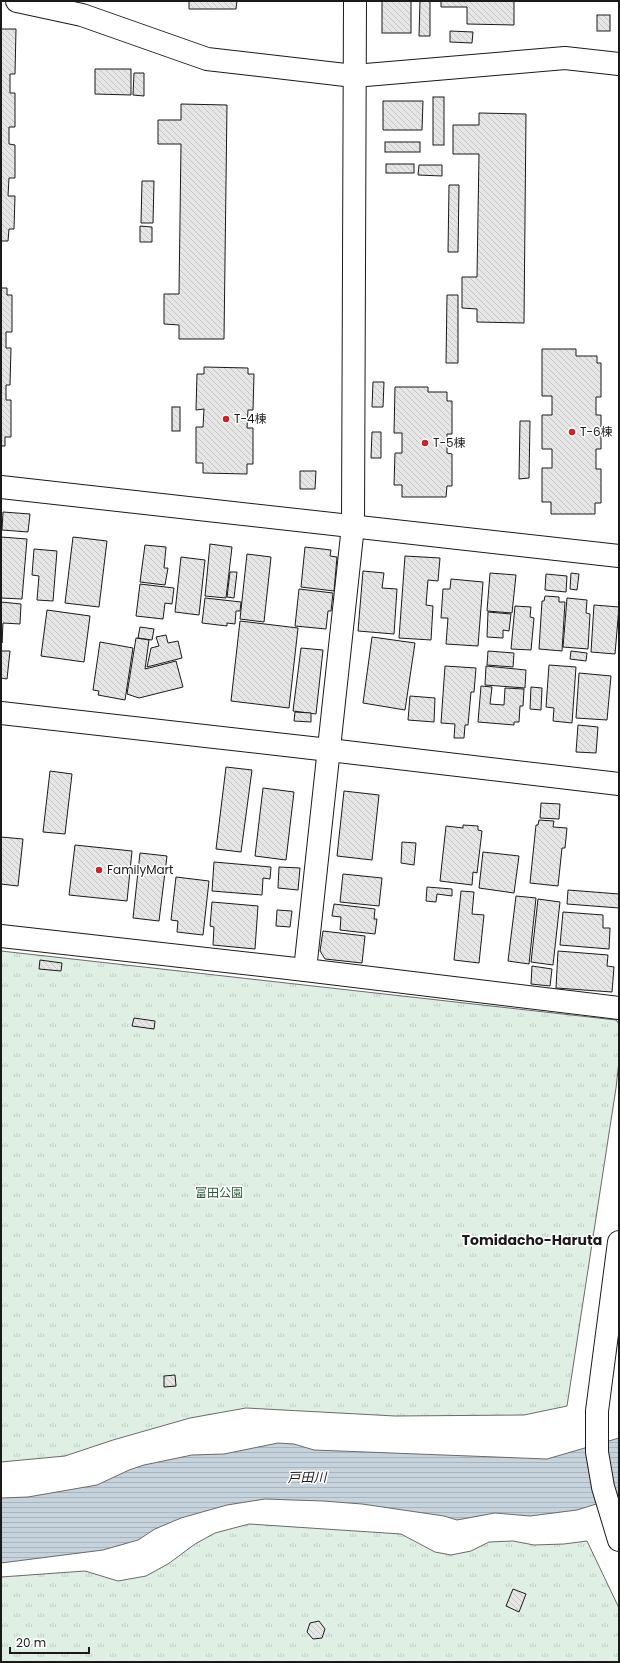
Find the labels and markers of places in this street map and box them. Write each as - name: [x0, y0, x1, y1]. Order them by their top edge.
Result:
- place label: T-4棟: [234, 410, 267, 427]
- marker: T-4棟: [221, 414, 231, 424]
- place label: T-6棟: [580, 423, 613, 440]
- marker: T-6棟: [567, 427, 577, 437]
- place label: T-5棟: [433, 434, 466, 451]
- marker: T-5棟: [420, 438, 430, 448]
- place label: FamilyMart: [107, 861, 173, 878]
- marker: FamilyMart: [94, 865, 104, 875]

